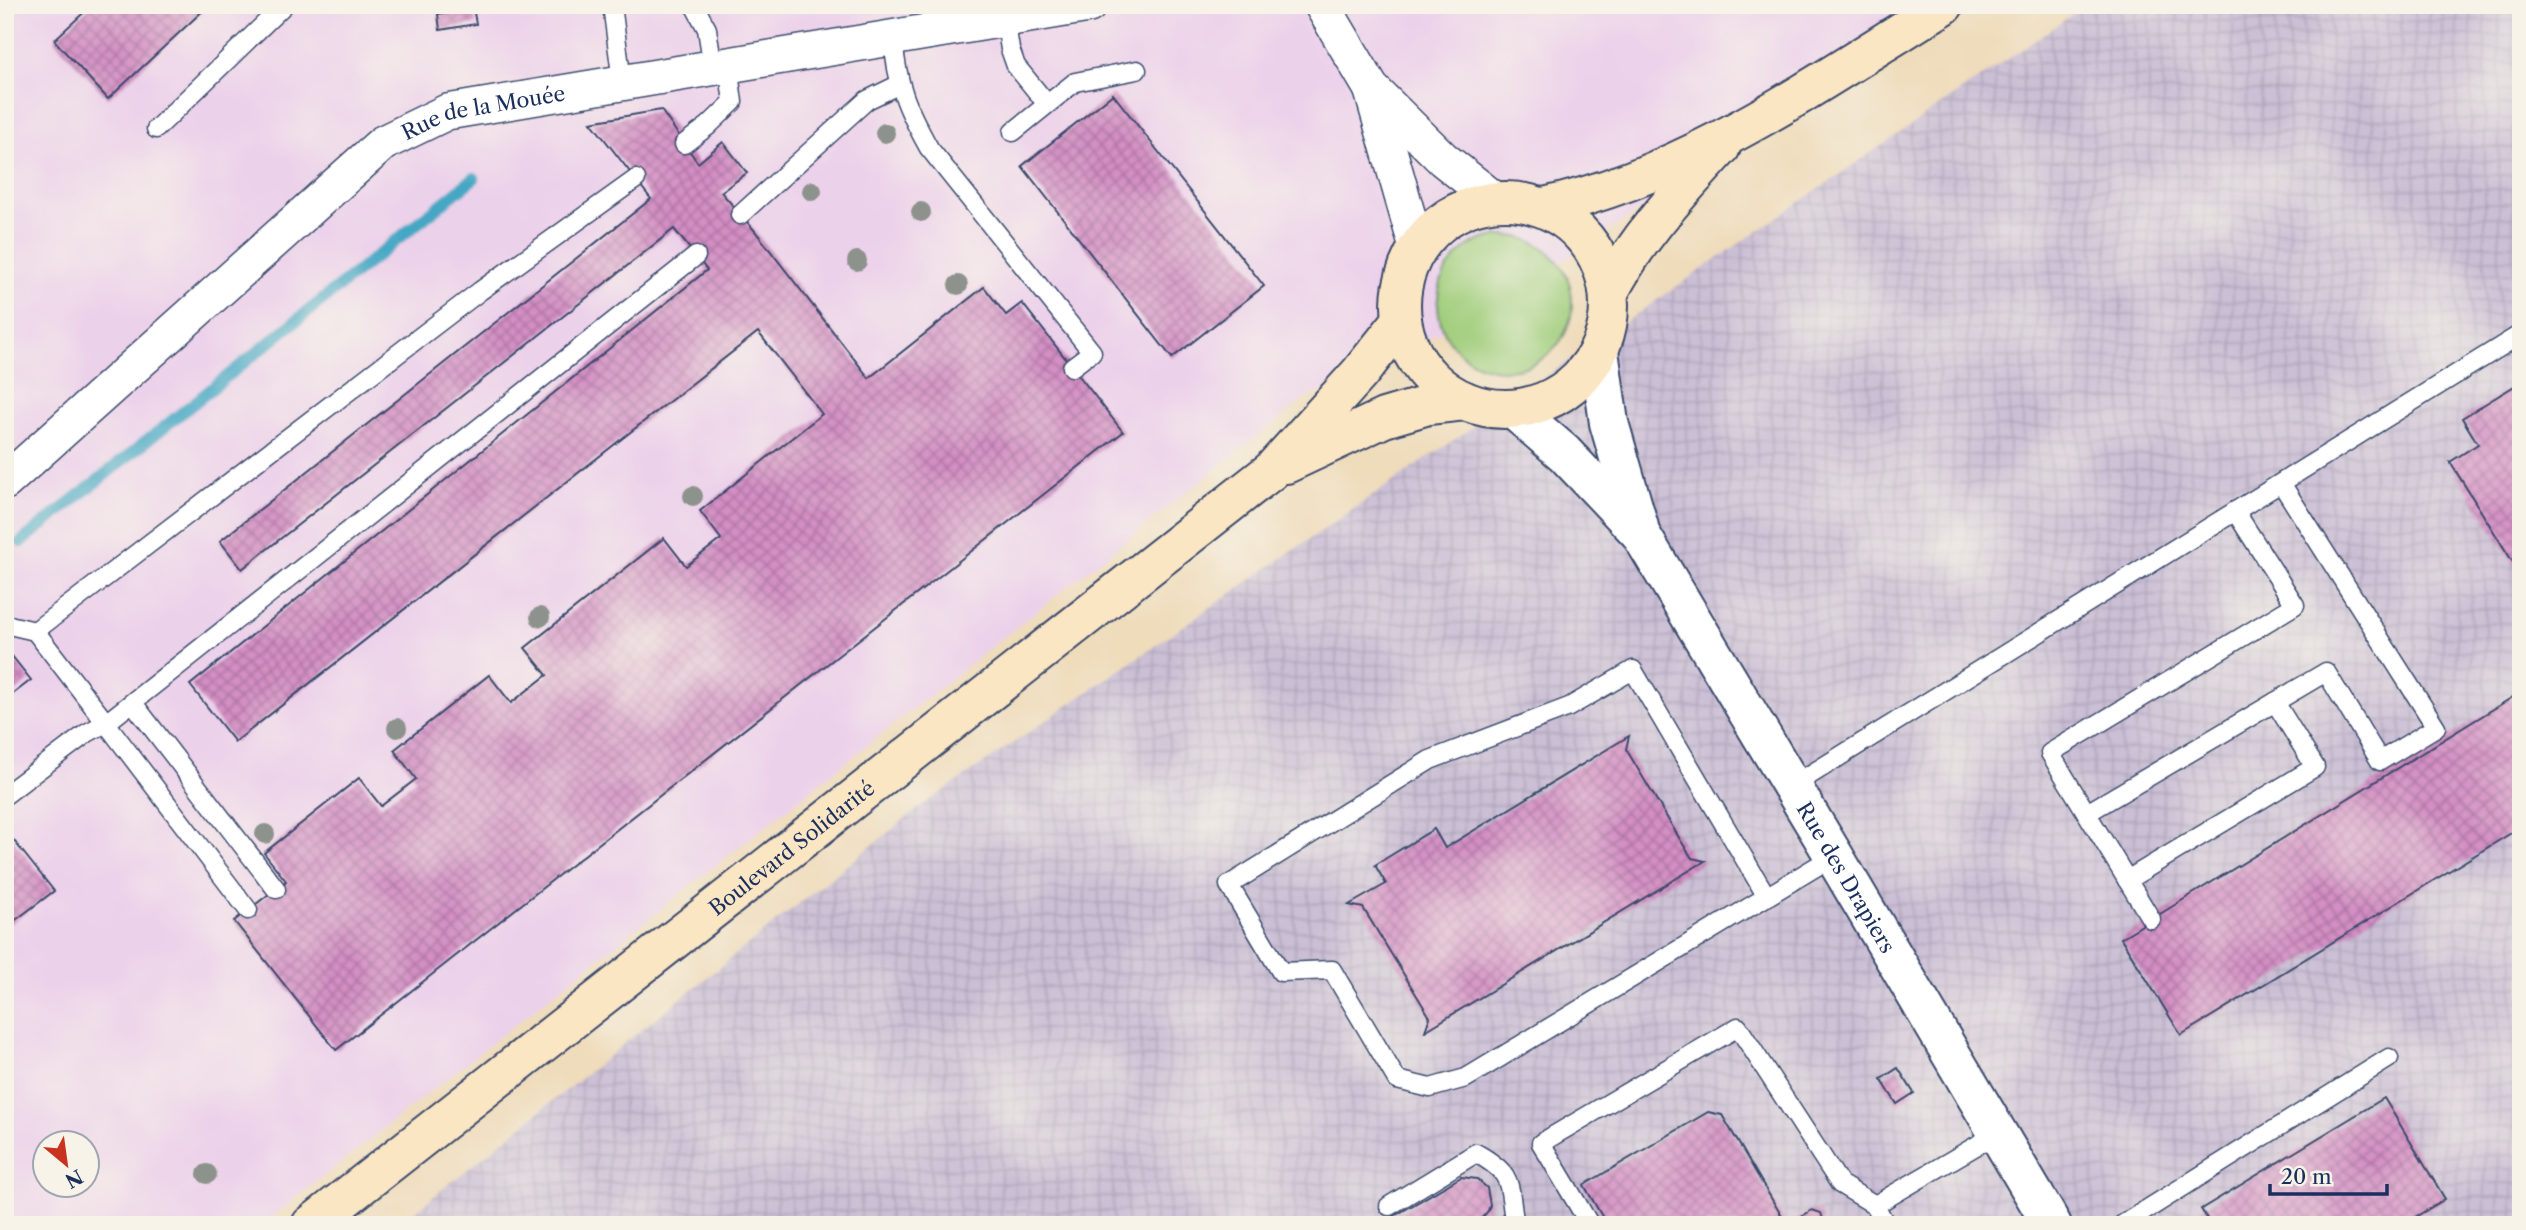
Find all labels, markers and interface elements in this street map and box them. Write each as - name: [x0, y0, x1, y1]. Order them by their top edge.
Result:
- street label: Rue de la Mouée: [397, 80, 567, 145]
- street label: Boulevard Solidarité: [704, 775, 879, 920]
- street label: Rue des Drapiers: [1792, 797, 1901, 957]
- north arrow: [32, 1128, 102, 1198]
- scale bar: [2270, 1153, 2388, 1197]
- text: N: [61, 1164, 87, 1192]
- text: 20 m: [2281, 1164, 2332, 1189]

